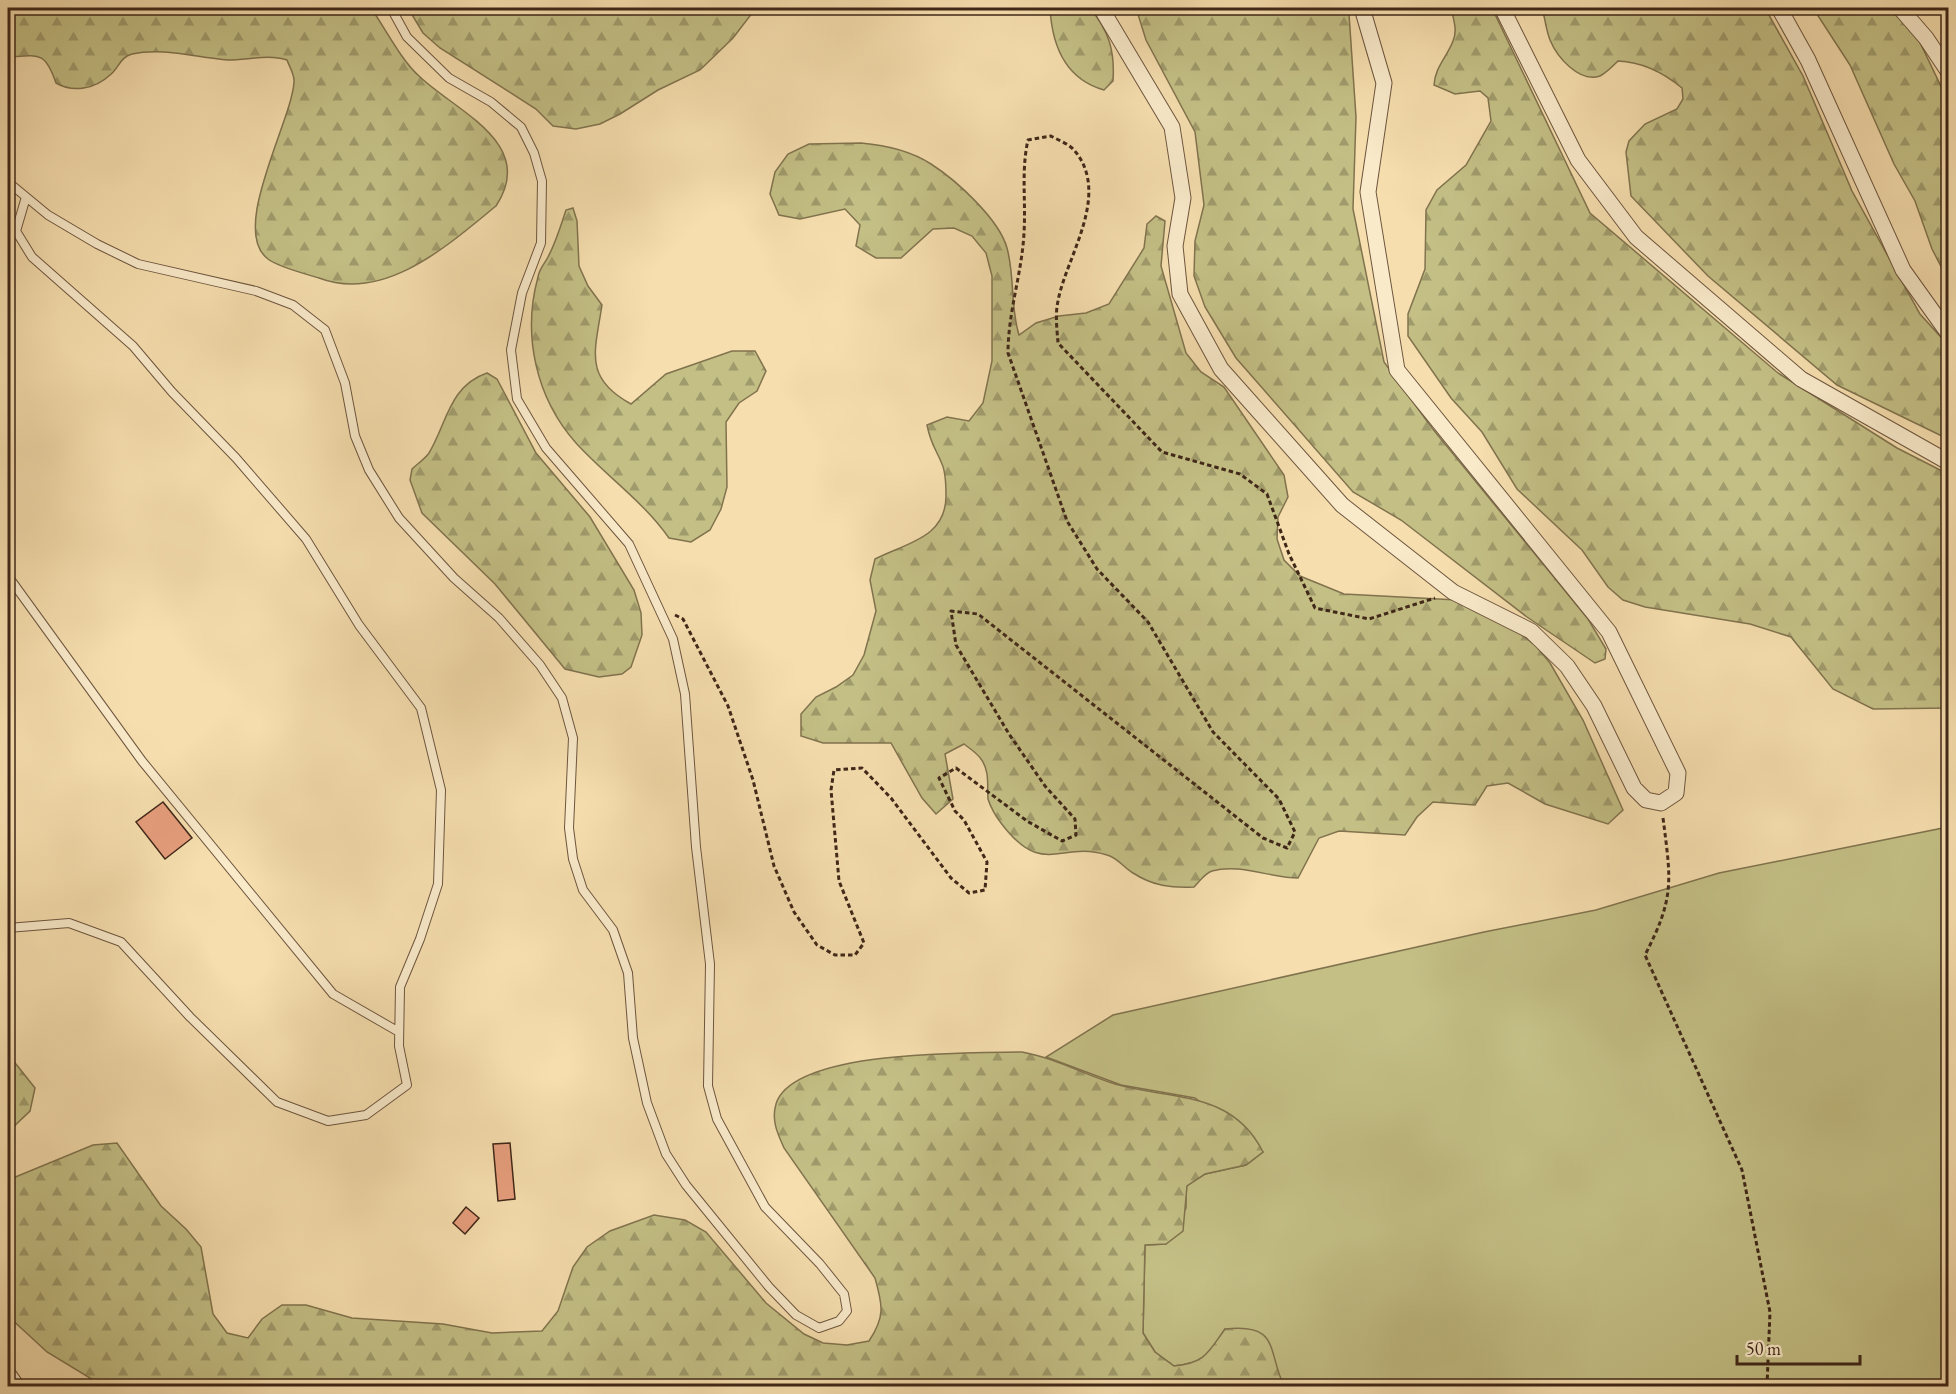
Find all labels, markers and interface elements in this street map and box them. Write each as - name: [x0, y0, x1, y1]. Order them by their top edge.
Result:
- scale bar: [1737, 1328, 1860, 1366]
- text: 50 m: [1746, 1337, 1781, 1360]

